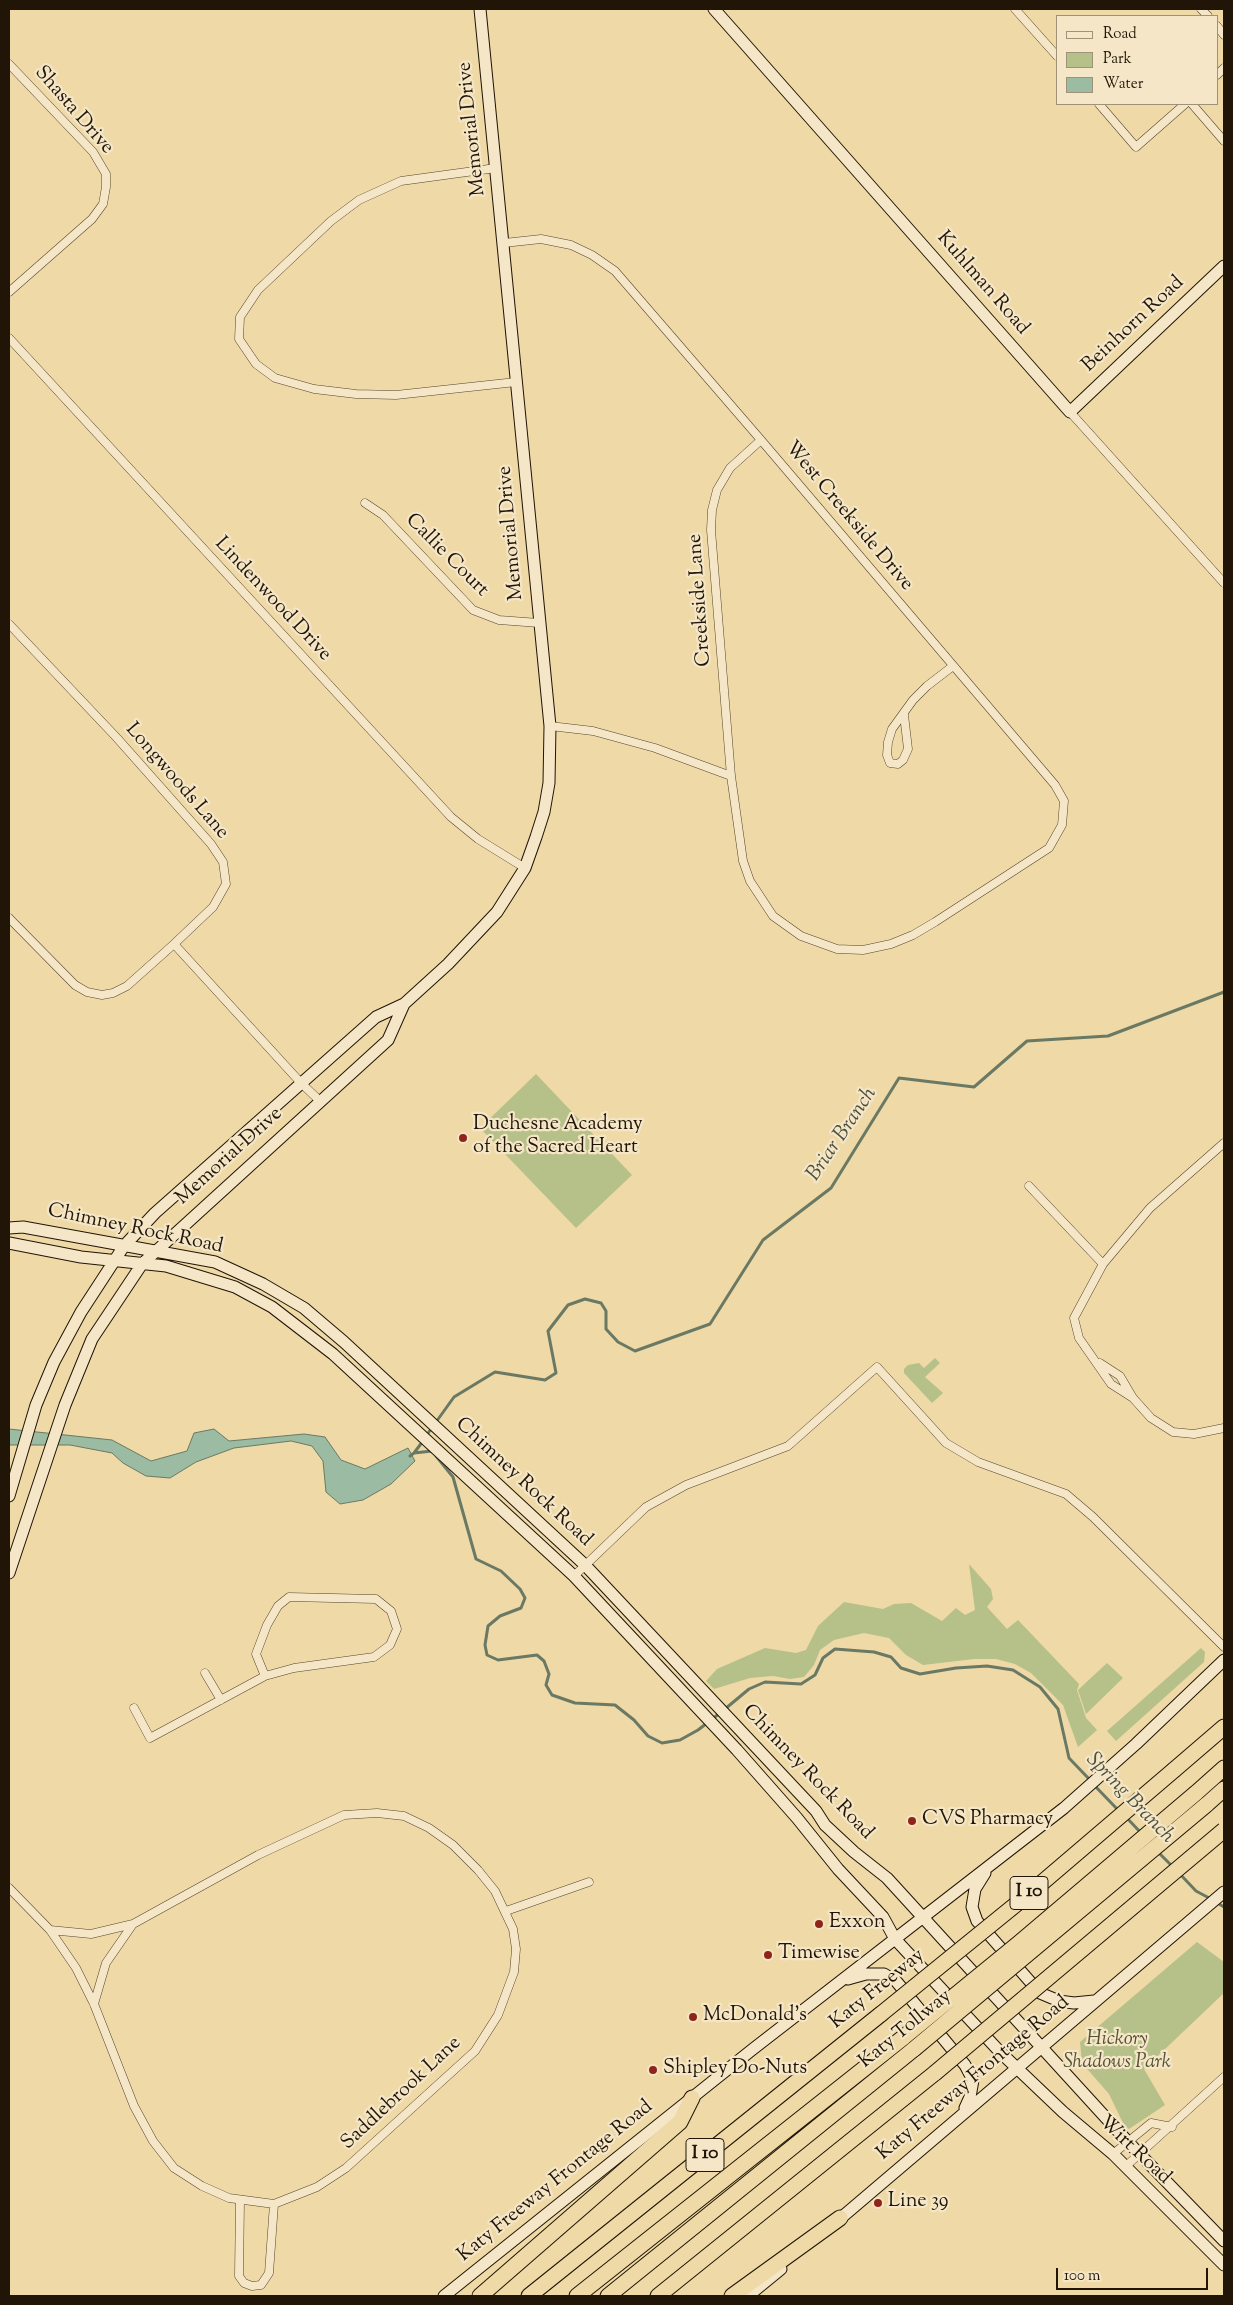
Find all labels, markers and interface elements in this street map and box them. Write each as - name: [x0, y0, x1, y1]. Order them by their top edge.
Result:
- legend: [1056, 15, 1218, 105]
- text: Road: [1103, 24, 1137, 45]
- text: Park: [1103, 49, 1132, 70]
- street label: Memorial Drive: [454, 61, 492, 197]
- street label: Shasta Drive: [28, 62, 118, 160]
- text: Water: [1103, 74, 1143, 95]
- street label: Kuhlman Road: [930, 227, 1034, 341]
- street label: Beinhorn Road: [1078, 272, 1190, 378]
- street label: West Creekside Drive: [779, 437, 917, 597]
- street label: Memorial Drive: [494, 465, 530, 601]
- street label: Callie Court: [399, 509, 493, 603]
- street label: Lindenwood Drive: [208, 533, 336, 667]
- street label: Creekside Lane: [684, 533, 718, 667]
- street label: Longwoods Lane: [119, 719, 233, 845]
- water label: Briar Branch: [802, 1083, 884, 1187]
- street label: Memorial Drive: [172, 1103, 288, 1211]
- place label: Duchesne Academy of the Sacred Heart: [473, 1114, 643, 1161]
- marker: Duchesne Academy of the Sacred Heart: [457, 1132, 469, 1144]
- street label: Chimney Rock Road: [45, 1200, 225, 1260]
- street label: Chimney Rock Road: [449, 1413, 597, 1553]
- street label: Chimney Rock Road: [736, 1700, 878, 1846]
- water label: Spring Branch: [1079, 1748, 1179, 1850]
- place label: CVS Pharmacy: [922, 1809, 1053, 1833]
- marker: CVS Pharmacy: [906, 1815, 918, 1827]
- road number: I 10: [1010, 1876, 1048, 1910]
- place label: Exxon: [829, 1912, 886, 1936]
- marker: Exxon: [813, 1918, 825, 1930]
- place label: Timewise: [778, 1943, 860, 1967]
- street label: Katy Freeway: [826, 1944, 930, 2036]
- marker: Timewise: [762, 1949, 774, 1961]
- street label: Katy Tollway: [855, 1985, 957, 2075]
- street label: Katy Freeway Frontage Road: [873, 1991, 1075, 2167]
- place label: McDonald's: [703, 2005, 807, 2029]
- marker: McDonald's: [687, 2011, 699, 2023]
- park label: Hickory Shadows Park: [1063, 2029, 1171, 2076]
- street label: Saddlebrook Lane: [337, 2032, 467, 2156]
- place label: Shipley Do-Nuts: [663, 2058, 807, 2082]
- marker: Shipley Do-Nuts: [647, 2064, 659, 2076]
- street label: Katy Freeway Frontage Road: [454, 2096, 658, 2268]
- street label: Wirt Road: [1093, 2111, 1175, 2191]
- road number: I 10: [686, 2138, 724, 2172]
- place label: Line 39: [888, 2191, 949, 2215]
- marker: Line 39: [872, 2197, 884, 2209]
- scale bar: [1058, 2258, 1210, 2290]
- text: 100 m: [1064, 2266, 1100, 2287]

